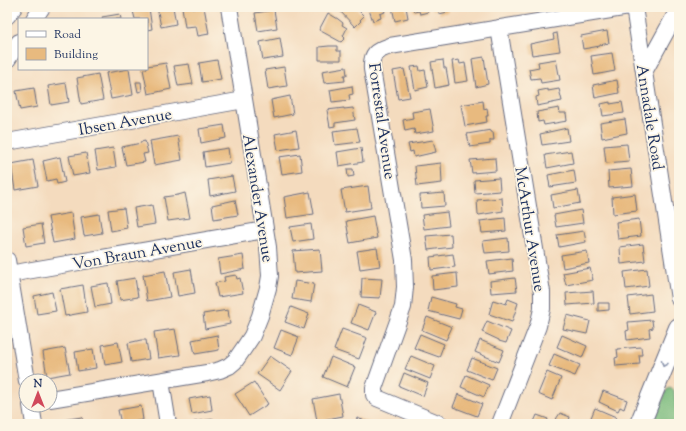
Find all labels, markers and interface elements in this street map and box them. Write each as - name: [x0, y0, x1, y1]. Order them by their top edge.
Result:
- legend: [18, 18, 148, 70]
- text: Road: [54, 26, 81, 44]
- text: Building: [54, 46, 98, 64]
- street label: Forrestal Avenue: [361, 62, 400, 181]
- street label: Annadale Road: [629, 63, 668, 172]
- street label: Ibsen Avenue: [77, 104, 174, 143]
- street label: Alexander Avenue: [235, 133, 278, 264]
- street label: McArthur Avenue: [507, 165, 550, 294]
- street label: Von Braun Avenue: [71, 232, 204, 277]
- one-way arrow: [661, 361, 669, 368]
- north arrow: [18, 373, 58, 413]
- text: N: [33, 376, 43, 392]

